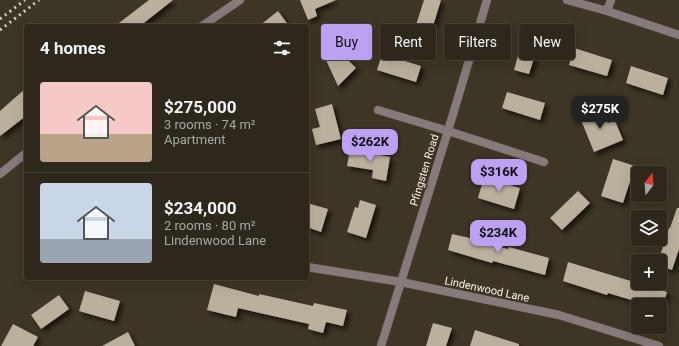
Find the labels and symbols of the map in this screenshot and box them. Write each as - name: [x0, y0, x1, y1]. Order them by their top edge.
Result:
- pin: $275K: [572, 96, 628, 130]
- pin: $262K: [342, 129, 398, 163]
- street label: Pfingsten Road: [407, 133, 442, 208]
- pin: $316K: [471, 159, 527, 193]
- north arrow: [631, 166, 667, 202]
- pin: $234K: [470, 220, 526, 254]
- street label: Lindenwood Lane: [443, 274, 531, 305]

